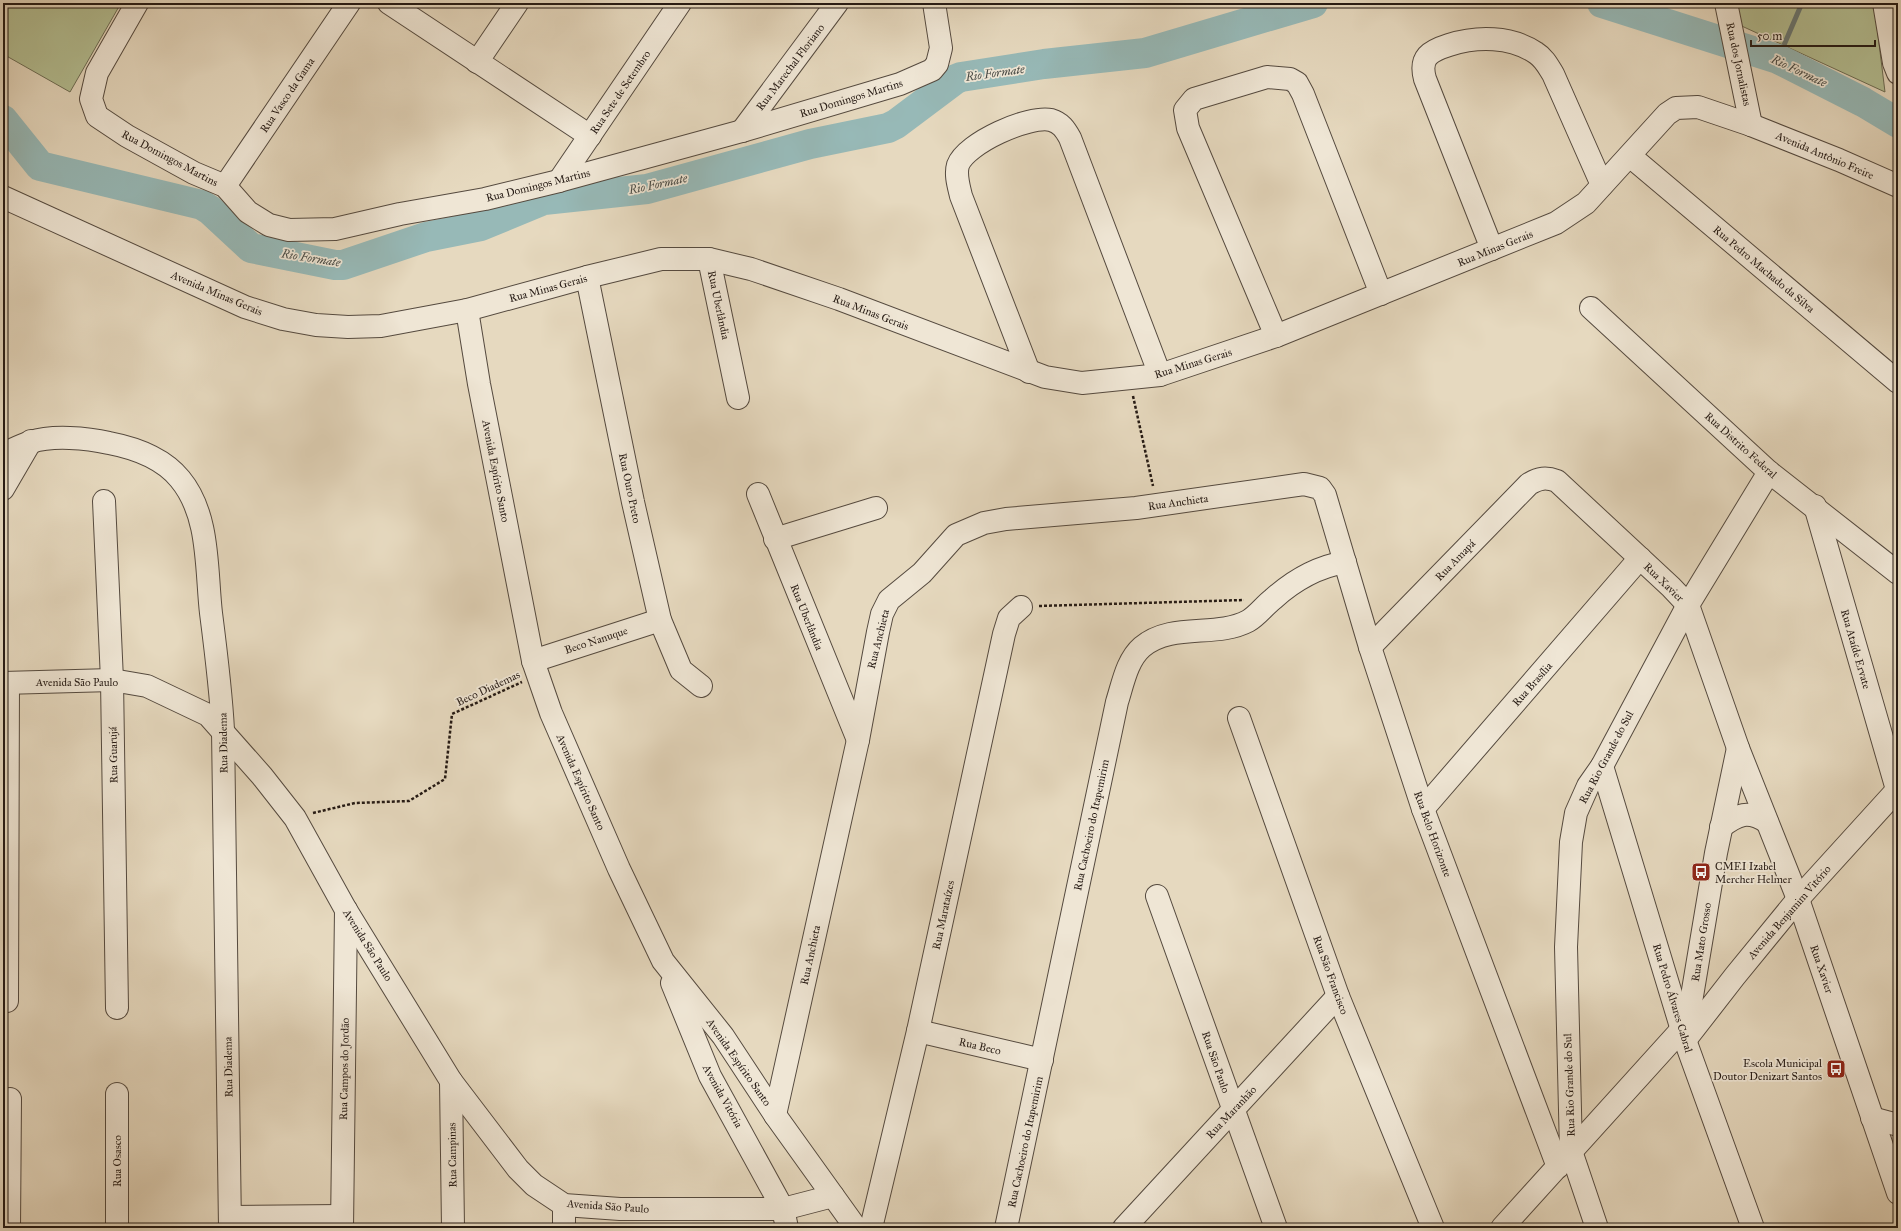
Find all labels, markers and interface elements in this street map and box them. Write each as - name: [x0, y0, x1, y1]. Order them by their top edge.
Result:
- street label: Rua Marechal Floriano: [754, 21, 827, 113]
- street label: Rua dos Jornalistas: [1722, 21, 1754, 107]
- scale bar: [1751, 22, 1875, 48]
- text: 50 m: [1757, 29, 1782, 43]
- street label: Rua Sete de Setembro: [588, 48, 653, 137]
- water label: Rio Formate: [1768, 52, 1829, 90]
- street label: Rua Vasco da Gama: [257, 55, 318, 135]
- water label: Rio Formate: [964, 62, 1026, 84]
- street label: Rua Domingos Martins: [798, 77, 904, 120]
- street label: Rua Domingos Martins: [119, 128, 220, 189]
- street label: Avenida Antônio Freire: [1773, 129, 1876, 182]
- street label: Rua Domingos Martins: [485, 166, 592, 205]
- water label: Rio Formate: [627, 171, 689, 197]
- street label: Rua Pedro Machado da Silva: [1710, 223, 1817, 316]
- street label: Rua Minas Gerais: [1456, 227, 1535, 270]
- water label: Rio Formate: [280, 246, 342, 270]
- street label: Avenida Minas Gerais: [168, 268, 264, 319]
- street label: Rua Uberlândia: [705, 269, 732, 341]
- street label: Rua Minas Gerais: [508, 272, 589, 305]
- street label: Rua Minas Gerais: [831, 292, 911, 333]
- street label: Rua Minas Gerais: [1153, 346, 1233, 381]
- street label: Rua Distrito Federal: [1702, 410, 1779, 481]
- street label: Avenida Espírito Santo: [479, 418, 512, 524]
- street label: Rua Ouro Preto: [616, 452, 643, 525]
- street label: Rua Anchieta: [1147, 492, 1209, 513]
- street label: Rua Amapá: [1433, 537, 1478, 584]
- street label: Rua Xavier: [1641, 560, 1687, 605]
- street label: Rua Uberlândia: [787, 582, 826, 652]
- street label: Rua Anchieta: [865, 608, 892, 670]
- street label: Rua Ataíde Ervate: [1838, 608, 1873, 691]
- street label: Beco Nanuque: [563, 624, 630, 658]
- street label: Rua Brasília: [1510, 659, 1555, 709]
- street label: Beco Diademas: [454, 668, 522, 709]
- street label: Avenida São Paulo: [35, 676, 119, 689]
- street label: Rua Rio Grande do Sul: [1576, 709, 1636, 806]
- street label: Rua Diadema: [216, 712, 231, 774]
- street label: Rua Guarujá: [107, 726, 120, 783]
- street label: Avenida Espírito Santo: [553, 731, 608, 833]
- street label: Rua Cachoeiro do Itapemirim: [1071, 758, 1112, 892]
- street label: Rua Belo Horizonte: [1411, 789, 1454, 879]
- place label: CMEI Izabel Mercher Helmer: [1715, 860, 1792, 886]
- bus stop icon: CMEI Izabel Mercher Helmer: [1690, 861, 1712, 883]
- street label: Avenida Benjamim Vitório: [1744, 863, 1834, 963]
- street label: Rua Marataízes: [930, 879, 957, 951]
- street label: Rua Mato Grosso: [1689, 901, 1714, 983]
- street label: Avenida São Paulo: [340, 906, 395, 984]
- street label: Rua Anchieta: [798, 924, 823, 986]
- street label: Rua São Francisco: [1310, 934, 1351, 1017]
- street label: Rua Pedro Álvares Cabral: [1650, 942, 1695, 1054]
- street label: Rua Xavier: [1807, 943, 1836, 996]
- street label: Avenida Espírito Santo: [703, 1015, 774, 1109]
- street label: Rua Campos do Jordão: [337, 1017, 353, 1120]
- street label: Rua São Paulo: [1199, 1029, 1232, 1095]
- street label: Rua Rio Grande do Sul: [1561, 1033, 1578, 1137]
- street label: Rua Beco: [958, 1035, 1002, 1058]
- street label: Rua Diadema: [221, 1036, 236, 1098]
- place label: Escola Municipal Doutor Denizart Santos: [1713, 1057, 1822, 1083]
- bus stop icon: Escola Municipal Doutor Denizart Santos: [1825, 1058, 1847, 1080]
- street label: Avenida Vitória: [699, 1062, 745, 1130]
- street label: Rua Cachoeiro do Itapemirim: [1005, 1075, 1046, 1209]
- street label: Rua Maranhão: [1204, 1083, 1259, 1142]
- street label: Rua Campinas: [445, 1122, 460, 1188]
- street label: Rua Osasco: [111, 1135, 124, 1187]
- street label: Avenida São Paulo: [565, 1197, 650, 1216]

